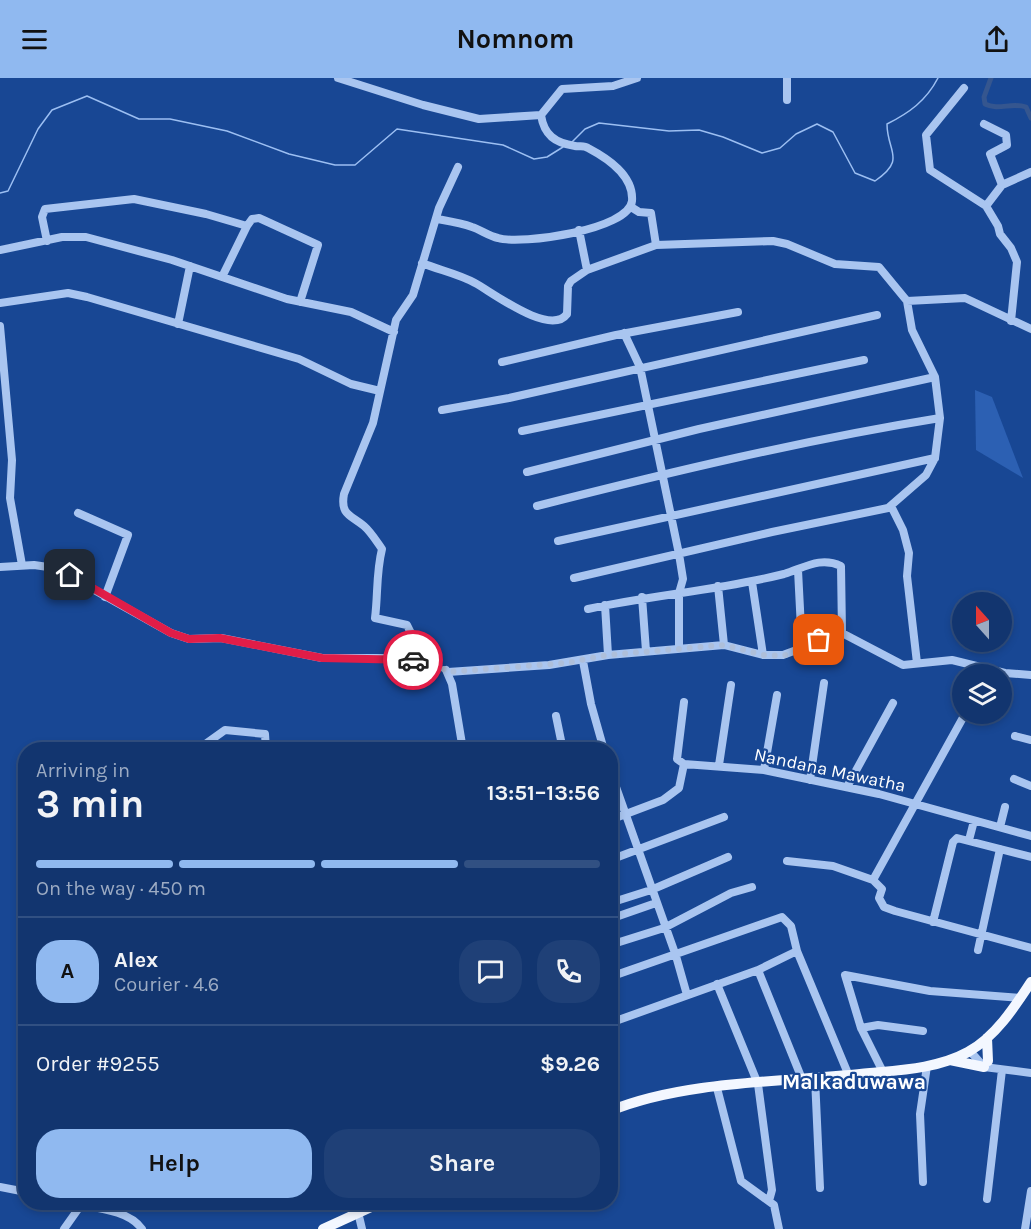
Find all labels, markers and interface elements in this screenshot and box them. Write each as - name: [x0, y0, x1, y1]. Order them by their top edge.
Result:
- icon: menu: [18, 23, 51, 56]
- text: Nomnom: [457, 23, 575, 55]
- icon: share: [980, 23, 1013, 56]
- pin: [44, 549, 95, 600]
- icon: home: [53, 558, 86, 591]
- north arrow: [952, 592, 1012, 652]
- map controls: [952, 592, 1012, 724]
- pin: [793, 614, 844, 665]
- icon: bag: [802, 623, 835, 656]
- courier: [383, 630, 443, 690]
- icon: car: [397, 644, 430, 677]
- button: layers: [952, 664, 1012, 724]
- street label: Nandana Mawatha: [752, 743, 908, 797]
- text: Arriving in: [36, 759, 130, 782]
- text: 13:51–13:56: [487, 780, 600, 806]
- text: 3 min: [36, 781, 144, 827]
- text: On the way · 450 m: [36, 877, 206, 900]
- button: chat: [459, 940, 522, 1003]
- button: phone: [537, 940, 600, 1003]
- text: Alex: [114, 947, 158, 973]
- text: A: [61, 958, 74, 984]
- text: Courier · 4.6: [114, 973, 219, 996]
- text: Order #9255: [36, 1051, 160, 1077]
- text: $9.26: [540, 1051, 600, 1077]
- district label: Malkaduwawa: [782, 1070, 926, 1094]
- button: Help: [36, 1129, 312, 1198]
- button: Share: [324, 1129, 600, 1198]

